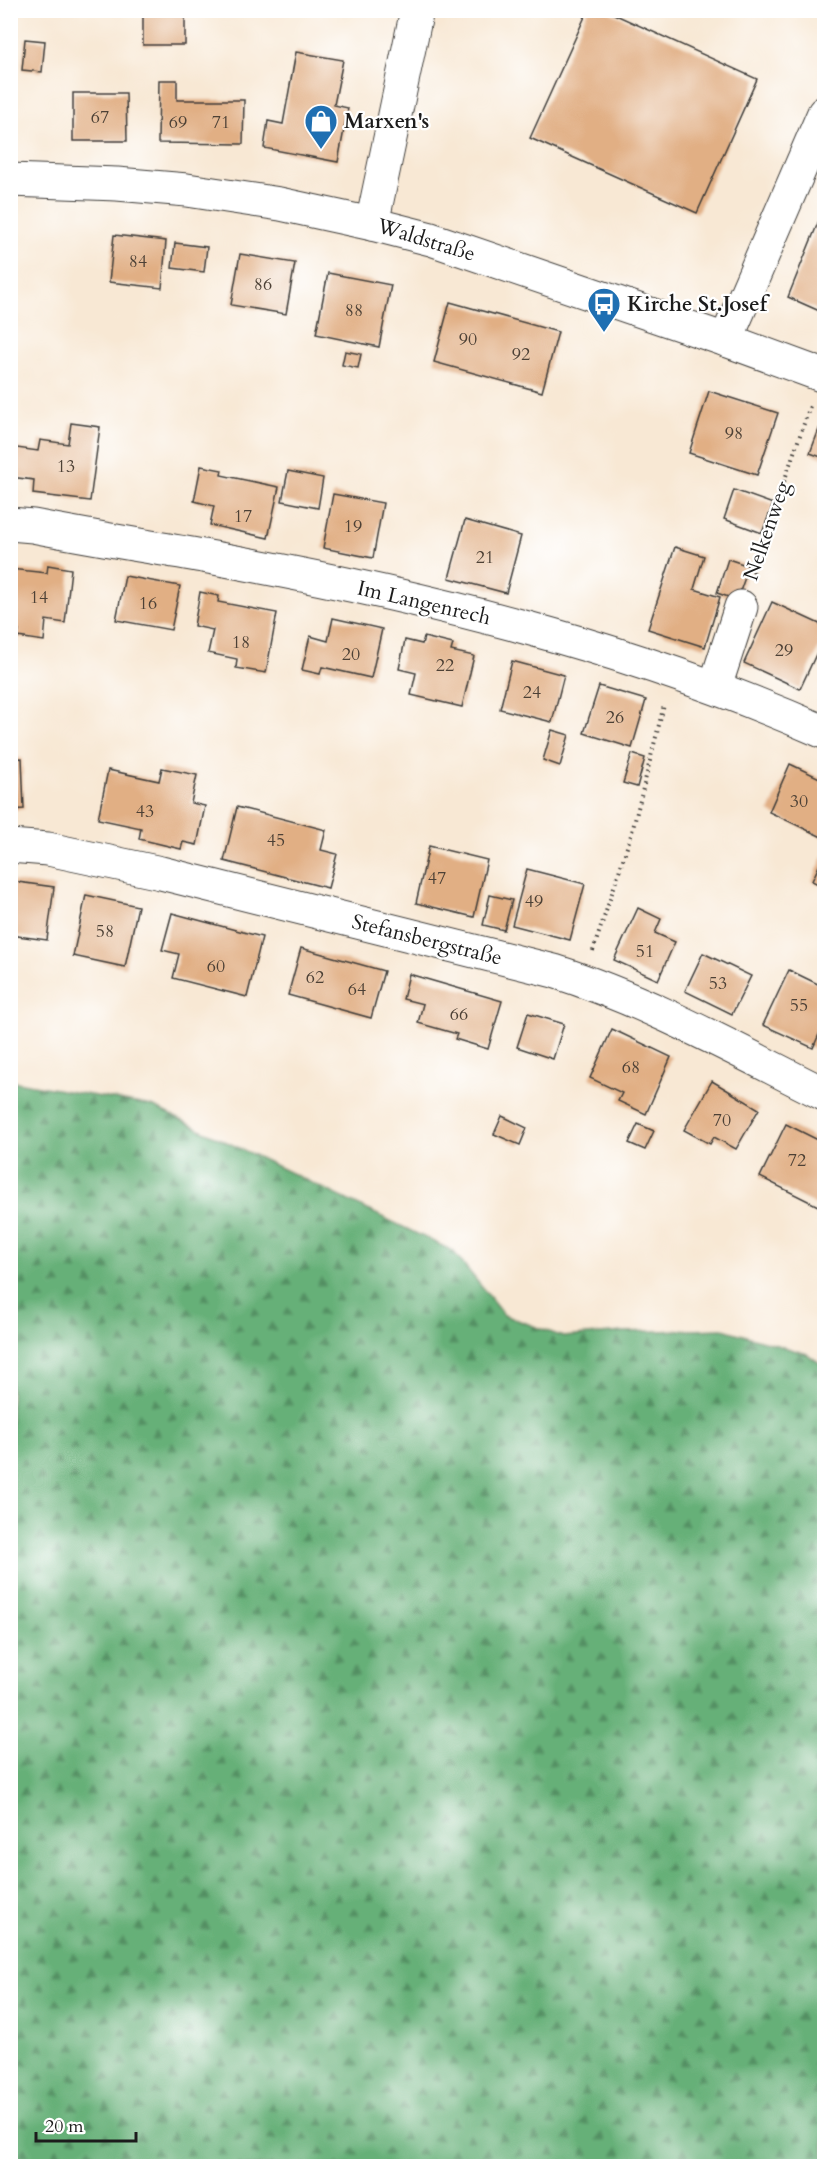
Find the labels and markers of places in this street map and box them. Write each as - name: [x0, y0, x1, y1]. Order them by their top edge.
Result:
- shop icon: Marxen's: [303, 103, 339, 150]
- place label: Marxen's: [344, 107, 429, 136]
- bus stop icon: Kirche St.Josef: [586, 286, 622, 333]
- place label: Kirche St.Josef: [627, 290, 771, 319]

